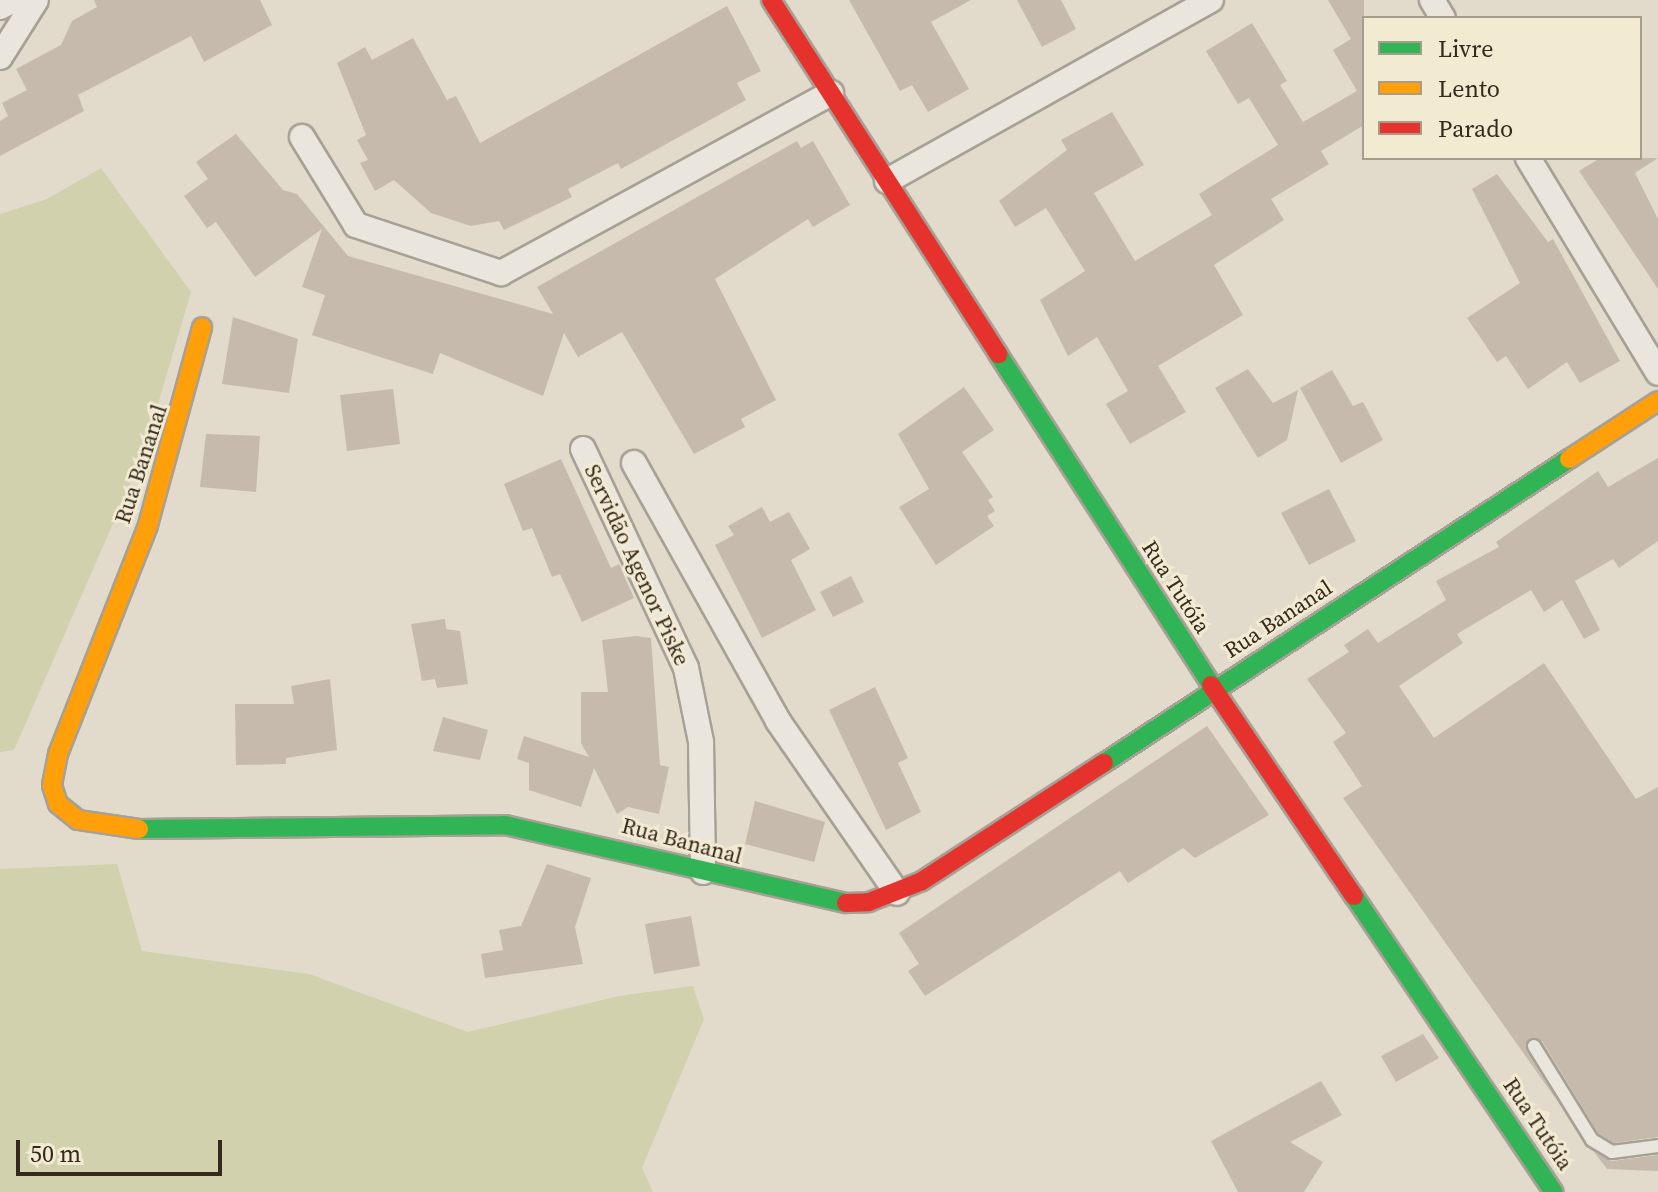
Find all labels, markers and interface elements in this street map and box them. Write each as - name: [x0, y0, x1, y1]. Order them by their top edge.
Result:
- legend: [1362, 16, 1642, 160]
- text: Livre: [1438, 32, 1493, 65]
- text: Lento: [1438, 72, 1500, 105]
- text: Parado: [1438, 112, 1513, 145]
- street label: Rua Bananal: [109, 401, 173, 527]
- street label: Servidão Agenor Piske: [579, 460, 695, 670]
- street label: Rua Tutóia: [1136, 535, 1216, 639]
- street label: Rua Bananal: [1219, 574, 1337, 664]
- street label: Rua Bananal: [619, 812, 745, 870]
- street label: Rua Tutóia: [1497, 1073, 1579, 1175]
- scale bar: [20, 1124, 226, 1174]
- text: 50 m: [30, 1137, 81, 1170]

